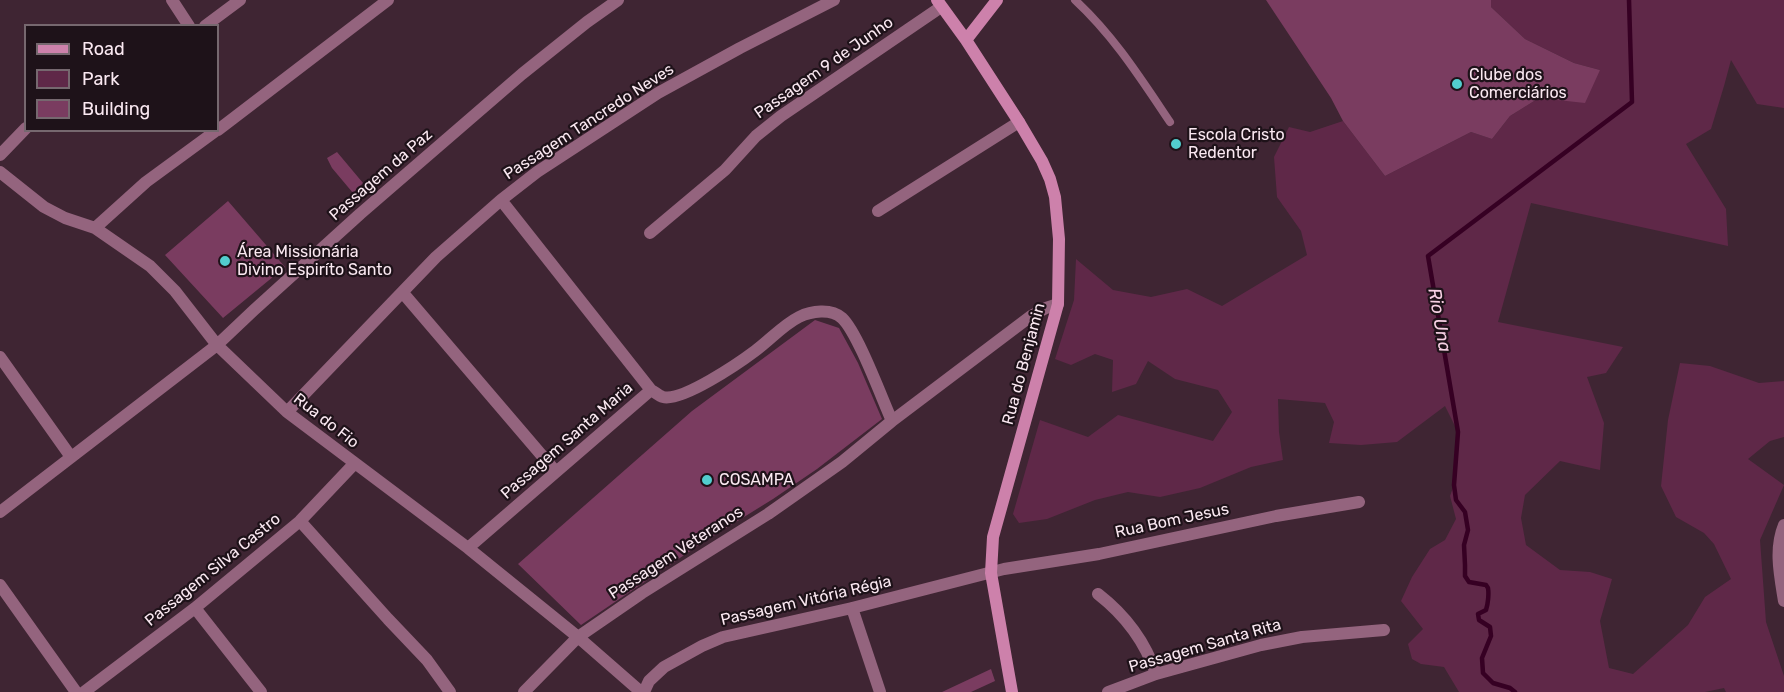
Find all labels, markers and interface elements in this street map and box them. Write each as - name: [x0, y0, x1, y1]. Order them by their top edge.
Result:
- street label: Passagem 9 de Junho: [751, 13, 897, 123]
- legend: [24, 24, 219, 132]
- text: Road: [82, 38, 125, 60]
- street label: Passagem Tancredo Neves: [500, 60, 678, 184]
- place label: Clube dos Comerciários: [1469, 65, 1567, 103]
- text: Park: [82, 68, 119, 90]
- marker: Clube dos Comerciários: [1450, 77, 1464, 91]
- text: Building: [82, 98, 150, 120]
- street label: Passagem da Paz: [326, 125, 436, 225]
- place label: Escola Cristo Redentor: [1188, 125, 1285, 163]
- marker: Escola Cristo Redentor: [1169, 137, 1183, 151]
- place label: Área Missionária Divino Espiríto Santo: [237, 242, 392, 280]
- marker: Área Missionária Divino Espiríto Santo: [218, 254, 232, 268]
- water label: Rio Una: [1423, 286, 1455, 354]
- street label: Rua do Benjamin: [998, 301, 1050, 427]
- street label: Passagem Santa Maria: [497, 378, 637, 504]
- street label: Rua do Fio: [289, 389, 363, 453]
- place label: COSAMPA: [719, 470, 794, 490]
- marker: COSAMPA: [700, 473, 714, 487]
- street label: Rua Bom Jesus: [1113, 500, 1231, 542]
- street label: Passagem Veteranos: [605, 502, 747, 604]
- street label: Passagem Silva Castro: [141, 509, 285, 631]
- street label: Passagem Vitória Régia: [719, 572, 893, 630]
- street label: Passagem Santa Rita: [1127, 615, 1283, 677]

